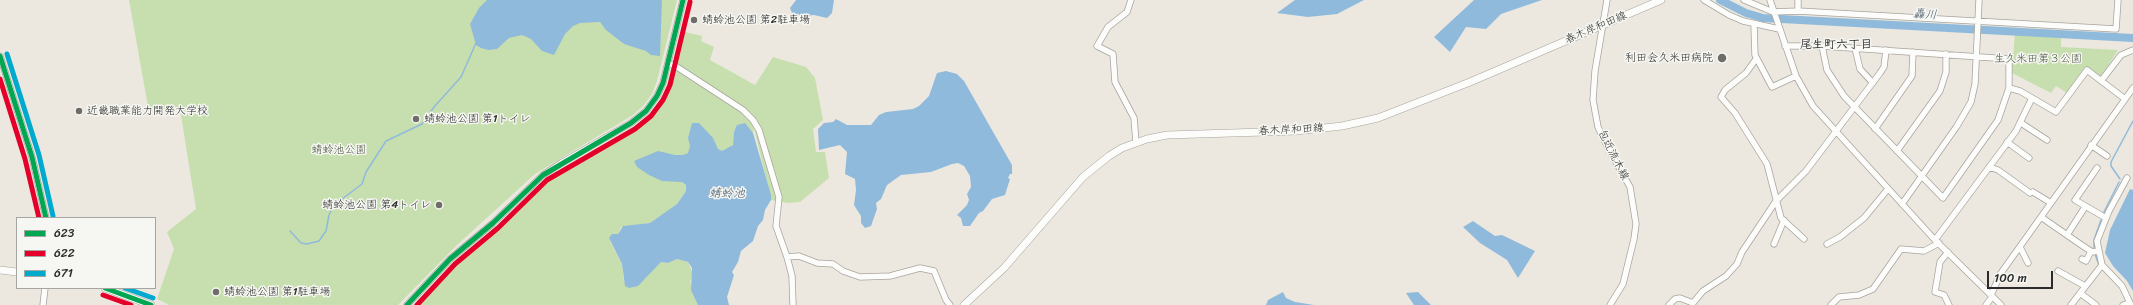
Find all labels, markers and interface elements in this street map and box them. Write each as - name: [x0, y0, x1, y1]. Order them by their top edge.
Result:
- water label: 轟川: [1913, 7, 1937, 23]
- street label: 春木岸和田線: [1563, 9, 1629, 47]
- place label: 蜻蛉池公園 第2駐車場: [702, 13, 810, 27]
- marker: 蜻蛉池公園 第2駐車場: [689, 15, 699, 25]
- district label: 尾生町六丁目: [1800, 38, 1872, 52]
- place label: 利田会久米田病院: [1625, 51, 1713, 65]
- marker: 利田会久米田病院: [1716, 52, 1728, 64]
- park label: 生久米田第３公園: [1994, 52, 2082, 66]
- place label: 近畿職業能力開発大学校: [87, 104, 208, 118]
- marker: 近畿職業能力開発大学校: [74, 106, 84, 116]
- place label: 蜻蛉池公園 第1トイレ: [424, 112, 531, 126]
- marker: 蜻蛉池公園 第1トイレ: [411, 114, 421, 124]
- street label: 春木岸和田線: [1258, 122, 1324, 138]
- street label: 包近流木線: [1595, 128, 1631, 182]
- park label: 蜻蛉池公園: [312, 143, 366, 157]
- water label: 蜻蛉池: [709, 187, 745, 201]
- place label: 蜻蛉池公園 第4トイレ: [322, 198, 431, 212]
- marker: 蜻蛉池公園 第4トイレ: [434, 200, 444, 210]
- legend: [16, 217, 156, 289]
- text: 623: [54, 222, 74, 244]
- text: 622: [54, 242, 75, 264]
- text: 671: [54, 262, 73, 284]
- scale bar: [1989, 263, 2055, 289]
- text: 100 m: [1994, 267, 2027, 289]
- place label: 蜻蛉池公園 第1駐車場: [224, 285, 331, 299]
- marker: 蜻蛉池公園 第1駐車場: [211, 287, 221, 297]

